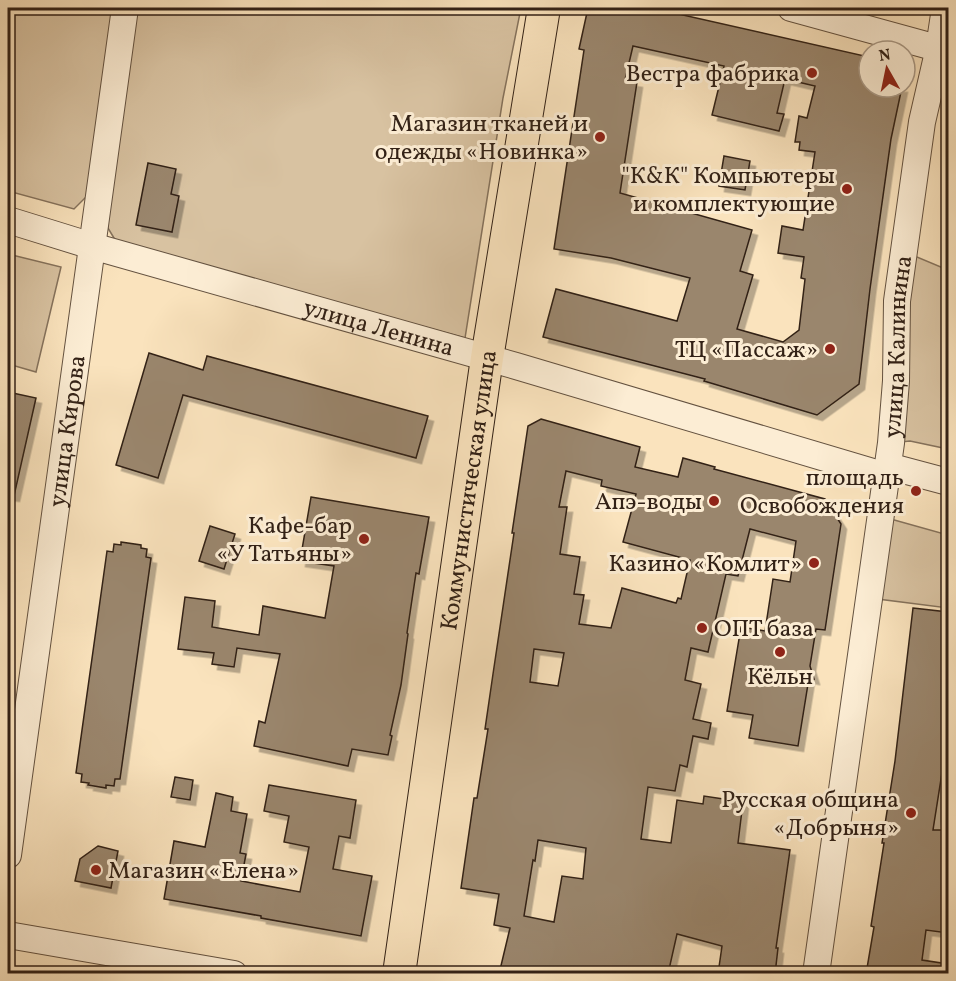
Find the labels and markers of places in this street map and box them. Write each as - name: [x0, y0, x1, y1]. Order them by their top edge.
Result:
- place label: Вестра фабрика: [626, 58, 800, 92]
- marker: Вестра фабрика: [805, 66, 819, 80]
- place label: Магазин тканей и одежды «Новинка»: [375, 108, 588, 170]
- marker: Магазин тканей и одежды «Новинка»: [593, 130, 607, 144]
- place label: "К&К" Компьютеры и комплектующие: [621, 160, 835, 222]
- marker: "К&К" Компьютеры и комплектующие: [840, 182, 854, 196]
- place label: ТЦ «Пассаж»: [675, 334, 818, 368]
- marker: ТЦ «Пассаж»: [823, 342, 837, 356]
- place label: площадь Освобождения: [740, 462, 904, 524]
- marker: площадь Освобождения: [909, 484, 923, 498]
- place label: Апэ-воды: [595, 486, 702, 520]
- marker: Апэ-воды: [707, 494, 721, 508]
- place label: Кафе-бар «У Татьяны»: [217, 510, 352, 572]
- marker: Кафе-бар «У Татьяны»: [357, 532, 371, 546]
- place label: Казино «Комлит»: [609, 548, 802, 582]
- marker: Казино «Комлит»: [807, 556, 821, 570]
- place label: ОПТ база: [714, 613, 814, 647]
- marker: ОПТ база: [695, 621, 709, 635]
- marker: Кёльн: [773, 645, 787, 659]
- place label: Кёльн: [747, 661, 813, 695]
- place label: Русская община «Добрыня»: [721, 784, 899, 846]
- marker: Русская община «Добрыня»: [904, 806, 918, 820]
- place label: Магазин «Елена»: [108, 855, 299, 889]
- marker: Магазин «Елена»: [89, 863, 103, 877]

